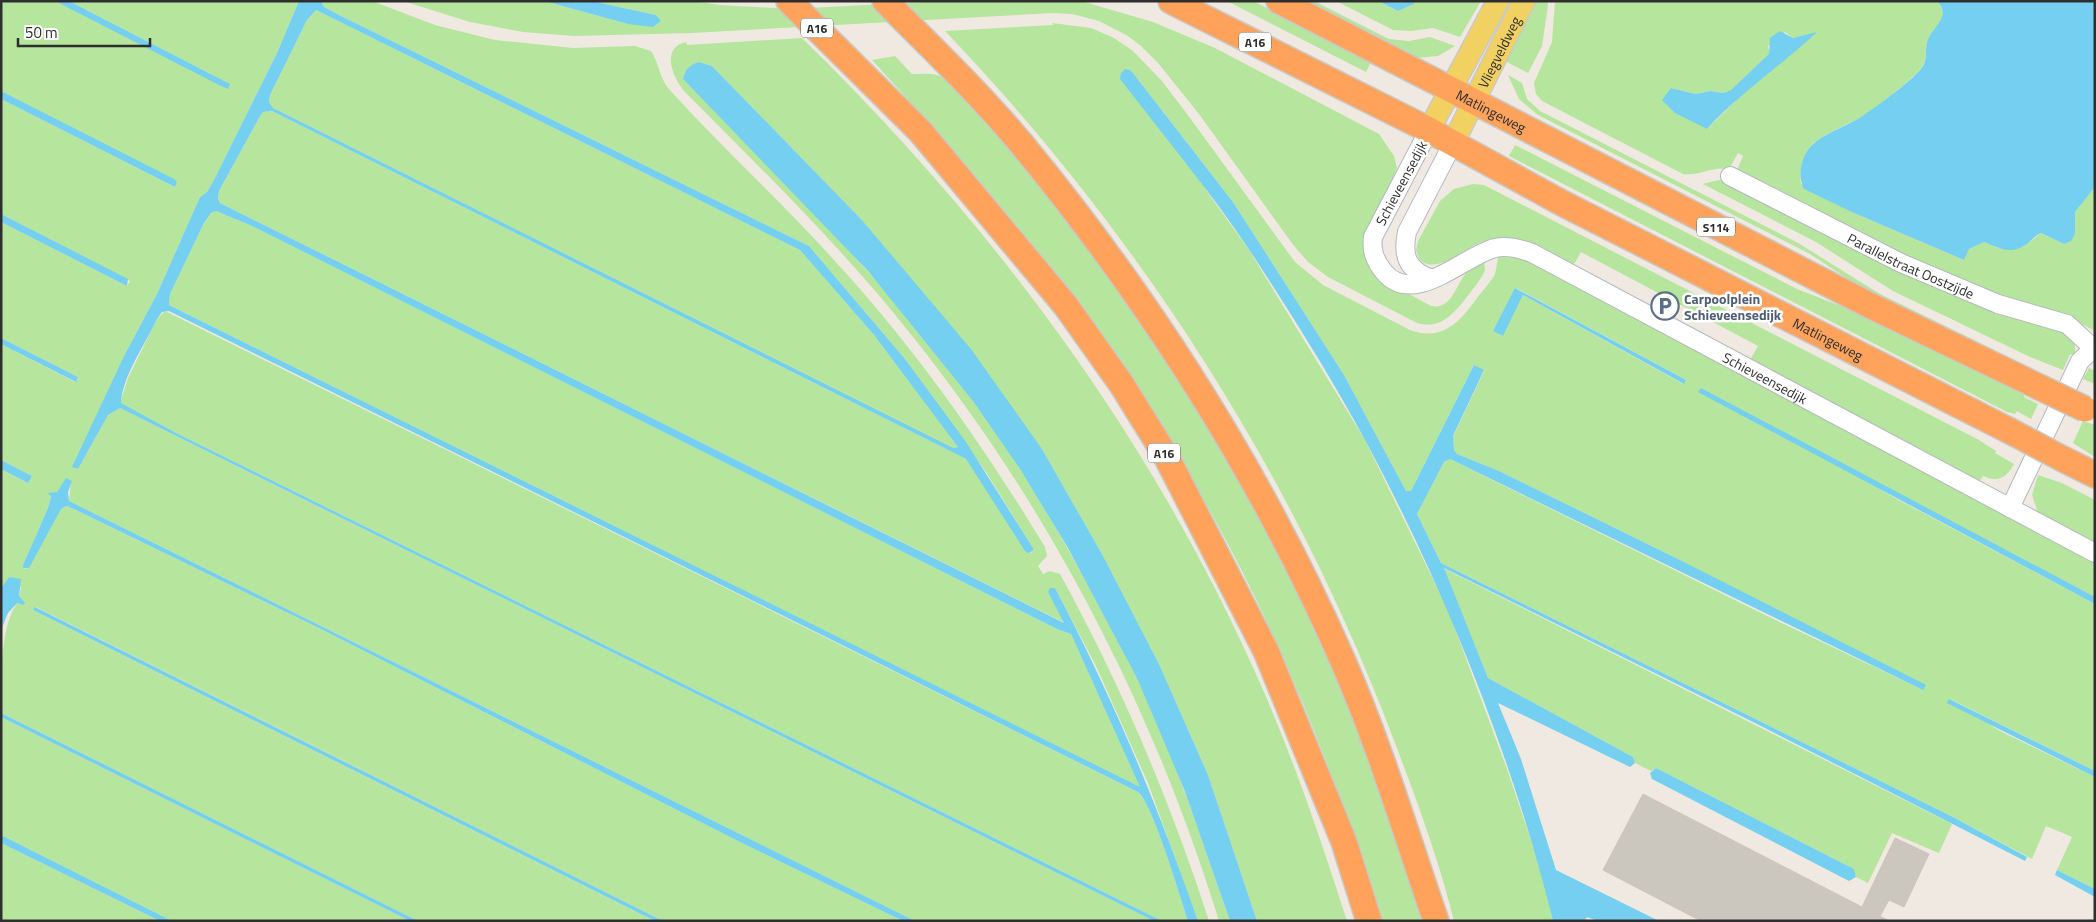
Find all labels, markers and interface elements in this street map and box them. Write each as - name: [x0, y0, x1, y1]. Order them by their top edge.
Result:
- street label: Vliegveldweg: [1472, 12, 1525, 91]
- scale bar: [18, 15, 150, 47]
- road number: A16: [801, 18, 833, 38]
- text: 50 m: [25, 21, 58, 44]
- road number: A16: [1239, 32, 1271, 52]
- street label: Matlingeweg: [1453, 84, 1530, 137]
- street label: Schieveensedijk: [1370, 137, 1432, 229]
- road number: S114: [1697, 218, 1735, 236]
- street label: Parallelstraat Oostzijde: [1844, 227, 1978, 303]
- place label: Carpoolplein Schieveensedijk: [1684, 288, 1782, 325]
- parking icon: Carpoolplein Schieveensedijk: [1650, 291, 1680, 321]
- street label: Matlingeweg: [1789, 312, 1867, 365]
- street label: Schieveensedijk: [1719, 346, 1812, 409]
- road number: A16: [1148, 443, 1180, 462]

